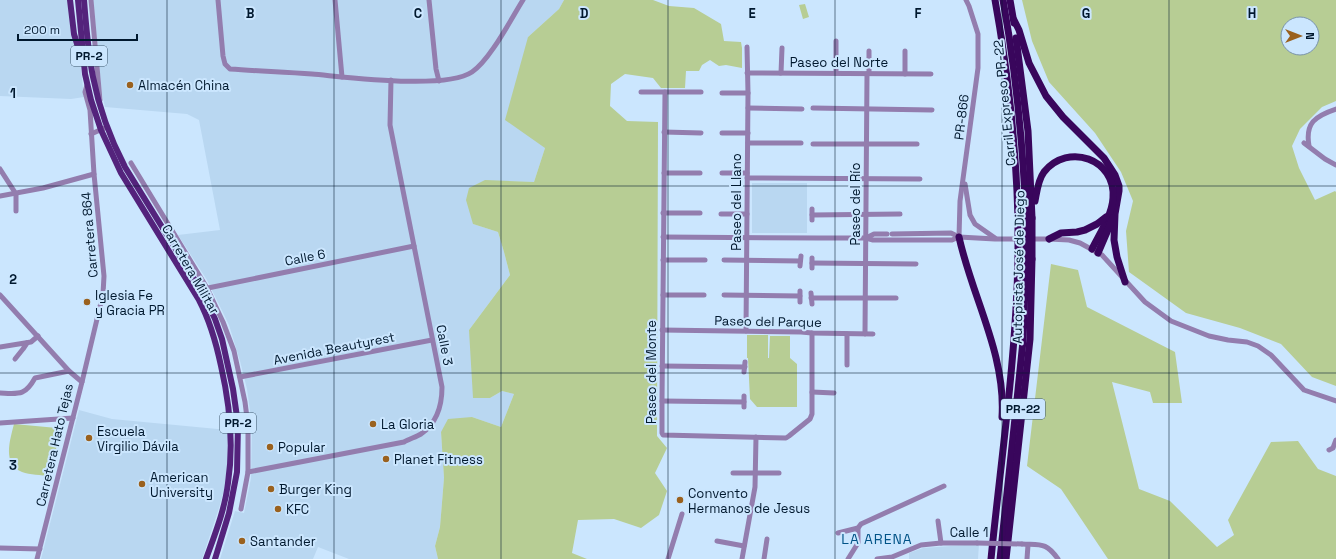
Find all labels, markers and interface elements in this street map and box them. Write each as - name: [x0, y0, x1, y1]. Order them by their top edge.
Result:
- text: B: [246, 5, 255, 22]
- text: C: [414, 5, 422, 22]
- text: D: [580, 5, 589, 22]
- text: E: [748, 5, 756, 22]
- text: F: [915, 5, 922, 22]
- text: G: [1082, 5, 1090, 22]
- text: H: [1248, 5, 1256, 22]
- scale bar: [18, 16, 137, 42]
- north arrow: [1280, 16, 1320, 56]
- text: 200 m: [24, 22, 60, 38]
- text: N: [1303, 32, 1317, 40]
- street label: Carril Expreso PR-22: [989, 39, 1020, 167]
- road number: PR-2: [71, 46, 107, 66]
- street label: Paseo del Norte: [790, 54, 888, 71]
- place label: Almacén China: [138, 77, 230, 94]
- marker: Almacén China: [125, 80, 135, 90]
- text: 1: [10, 85, 16, 102]
- street label: PR-866: [950, 93, 973, 141]
- street label: Paseo del Llano: [728, 153, 745, 251]
- street label: Paseo del Río: [847, 162, 864, 246]
- street label: Autopista José de Diego: [1009, 190, 1028, 344]
- street label: Carretera 864: [77, 191, 102, 279]
- street label: Carretera Militar: [158, 221, 223, 317]
- street label: Calle 6: [283, 245, 327, 270]
- text: 2: [9, 271, 17, 288]
- place label: Iglesia Fe y Gracia PR: [95, 287, 165, 319]
- marker: Iglesia Fe y Gracia PR: [82, 297, 92, 307]
- street label: Paseo del Parque: [714, 312, 822, 331]
- street label: Paseo del Monte: [643, 320, 660, 424]
- street label: Calle 3: [432, 323, 457, 367]
- street label: Avenida Beautyrest: [272, 328, 396, 369]
- street label: Carretera Hato Tejas: [32, 382, 77, 508]
- road number: PR-22: [1001, 399, 1045, 419]
- road number: PR-2: [220, 413, 256, 433]
- place label: La Gloria: [381, 416, 435, 433]
- marker: La Gloria: [368, 419, 378, 429]
- place label: Escuela Virgilio Dávila: [97, 423, 179, 455]
- marker: Escuela Virgilio Dávila: [84, 433, 94, 443]
- place label: Popular: [278, 439, 326, 456]
- marker: Popular: [265, 442, 275, 452]
- place label: Planet Fitness: [394, 451, 483, 468]
- marker: Planet Fitness: [381, 454, 391, 464]
- text: 3: [9, 457, 17, 474]
- place label: American University: [150, 469, 213, 501]
- marker: American University: [137, 479, 147, 489]
- place label: Burger King: [279, 481, 352, 498]
- marker: Burger King: [266, 484, 276, 494]
- place label: Convento Hermanos de Jesus: [688, 485, 810, 517]
- marker: Convento Hermanos de Jesus: [675, 495, 685, 505]
- place label: KFC: [286, 501, 309, 518]
- marker: KFC: [273, 504, 283, 514]
- street label: Calle 1: [950, 524, 988, 541]
- district label: LA ARENA: [841, 530, 913, 548]
- place label: Santander: [250, 533, 316, 550]
- marker: Santander: [237, 536, 247, 546]

